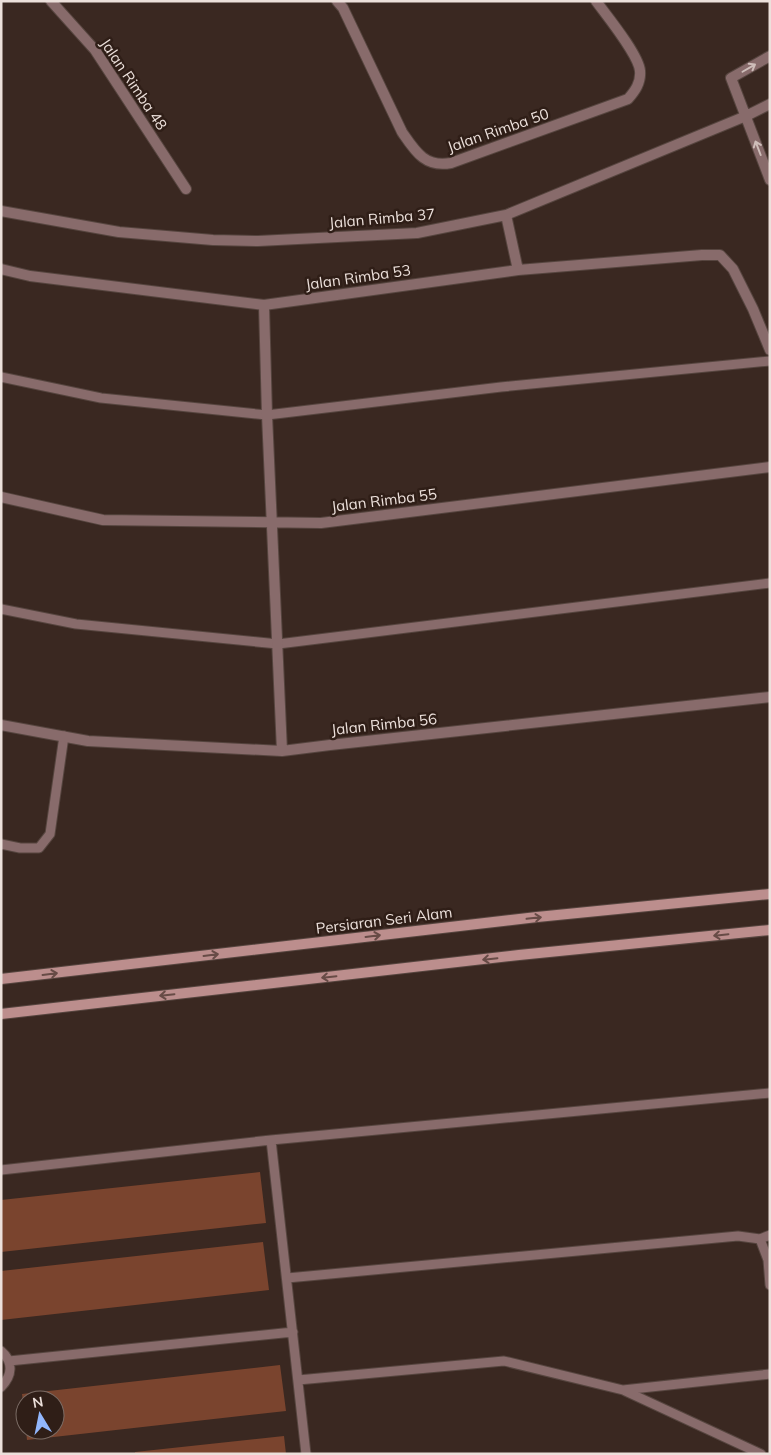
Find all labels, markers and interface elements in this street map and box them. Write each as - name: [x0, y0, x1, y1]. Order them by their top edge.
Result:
- street label: Jalan Rimba 48: [96, 35, 172, 133]
- one-way arrow: [742, 63, 756, 73]
- street label: Jalan Rimba 50: [445, 104, 551, 156]
- one-way arrow: [753, 141, 762, 156]
- street label: Jalan Rimba 37: [328, 204, 436, 232]
- street label: Jalan Rimba 53: [304, 260, 412, 294]
- street label: Jalan Rimba 55: [330, 484, 438, 516]
- street label: Jalan Rimba 56: [330, 709, 438, 739]
- street label: Persiaran Seri Alam: [315, 902, 453, 938]
- one-way arrow: [526, 913, 542, 923]
- one-way arrow: [714, 930, 730, 939]
- one-way arrow: [364, 931, 380, 941]
- one-way arrow: [203, 950, 219, 960]
- one-way arrow: [482, 954, 498, 964]
- one-way arrow: [41, 969, 57, 979]
- one-way arrow: [321, 972, 337, 982]
- one-way arrow: [159, 990, 175, 1000]
- north arrow: [15, 1390, 65, 1440]
- text: N: [31, 1392, 45, 1412]

